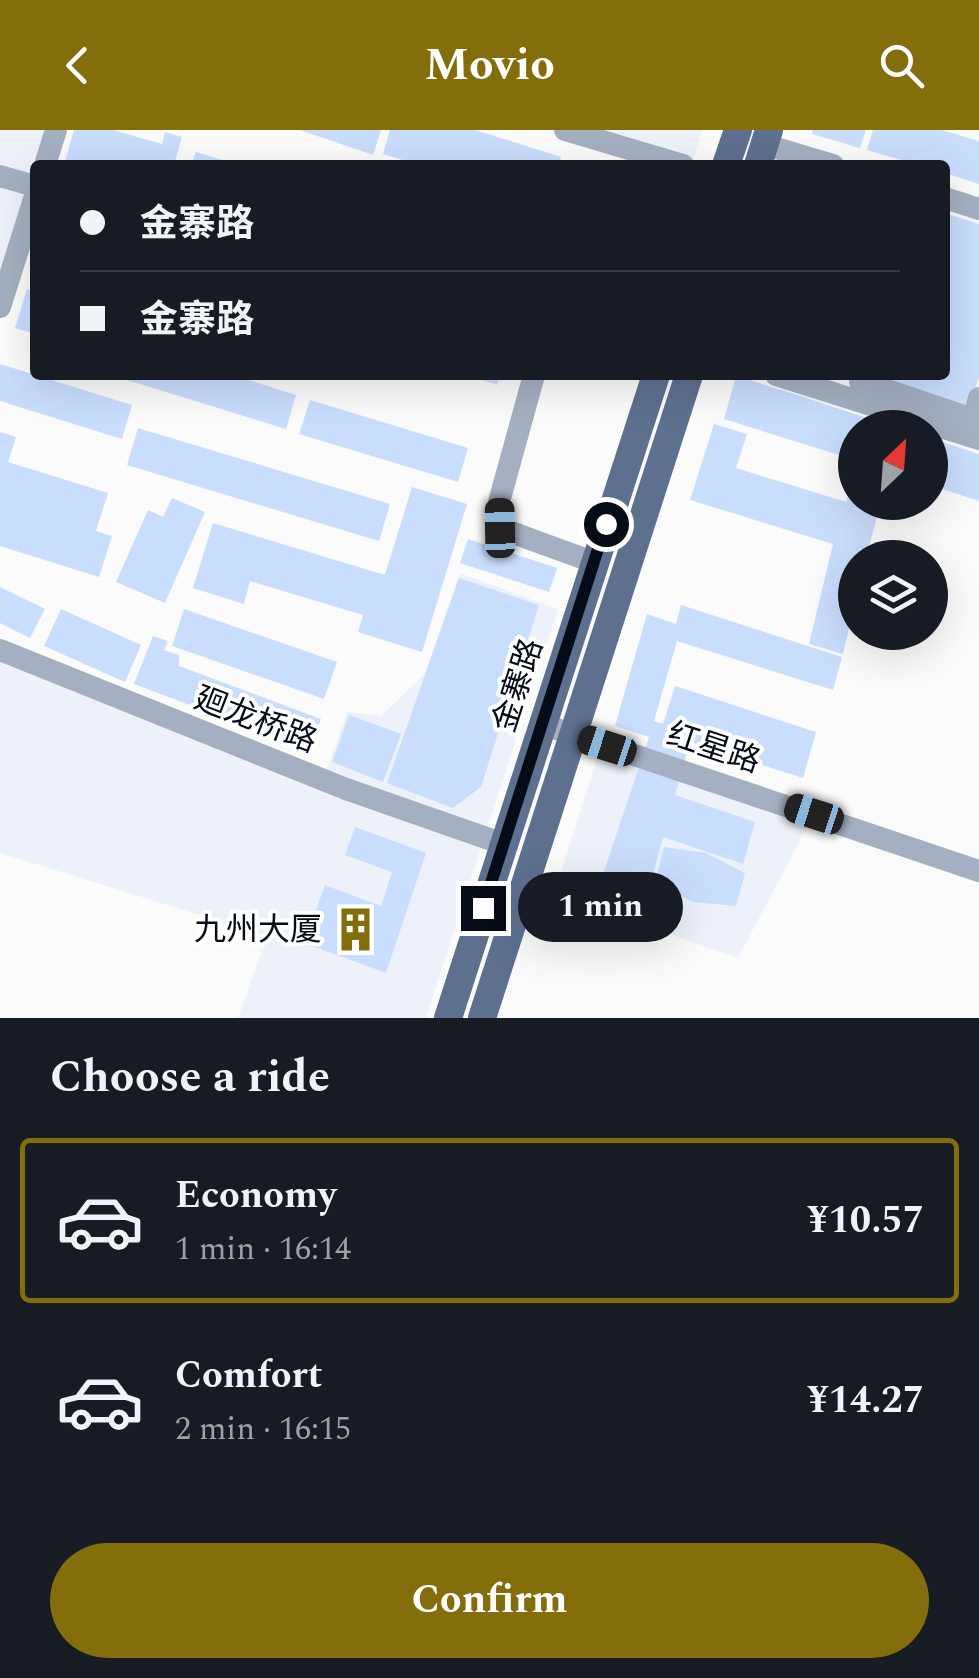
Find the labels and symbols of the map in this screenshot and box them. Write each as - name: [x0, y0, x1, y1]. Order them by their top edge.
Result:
- north arrow: [838, 410, 948, 520]
- car: [484, 498, 516, 558]
- route start: [584, 502, 629, 547]
- street label: 金寨路: [480, 632, 557, 739]
- street label: 廻龙桥路: [187, 675, 324, 766]
- street label: 红星路: [660, 710, 767, 787]
- car: [574, 722, 640, 770]
- car: [781, 790, 847, 838]
- callout: 1 min: [518, 873, 683, 943]
- route end: [461, 886, 506, 931]
- building icon: 九州大厦: [331, 905, 379, 953]
- place label: 九州大厦: [194, 906, 322, 955]

